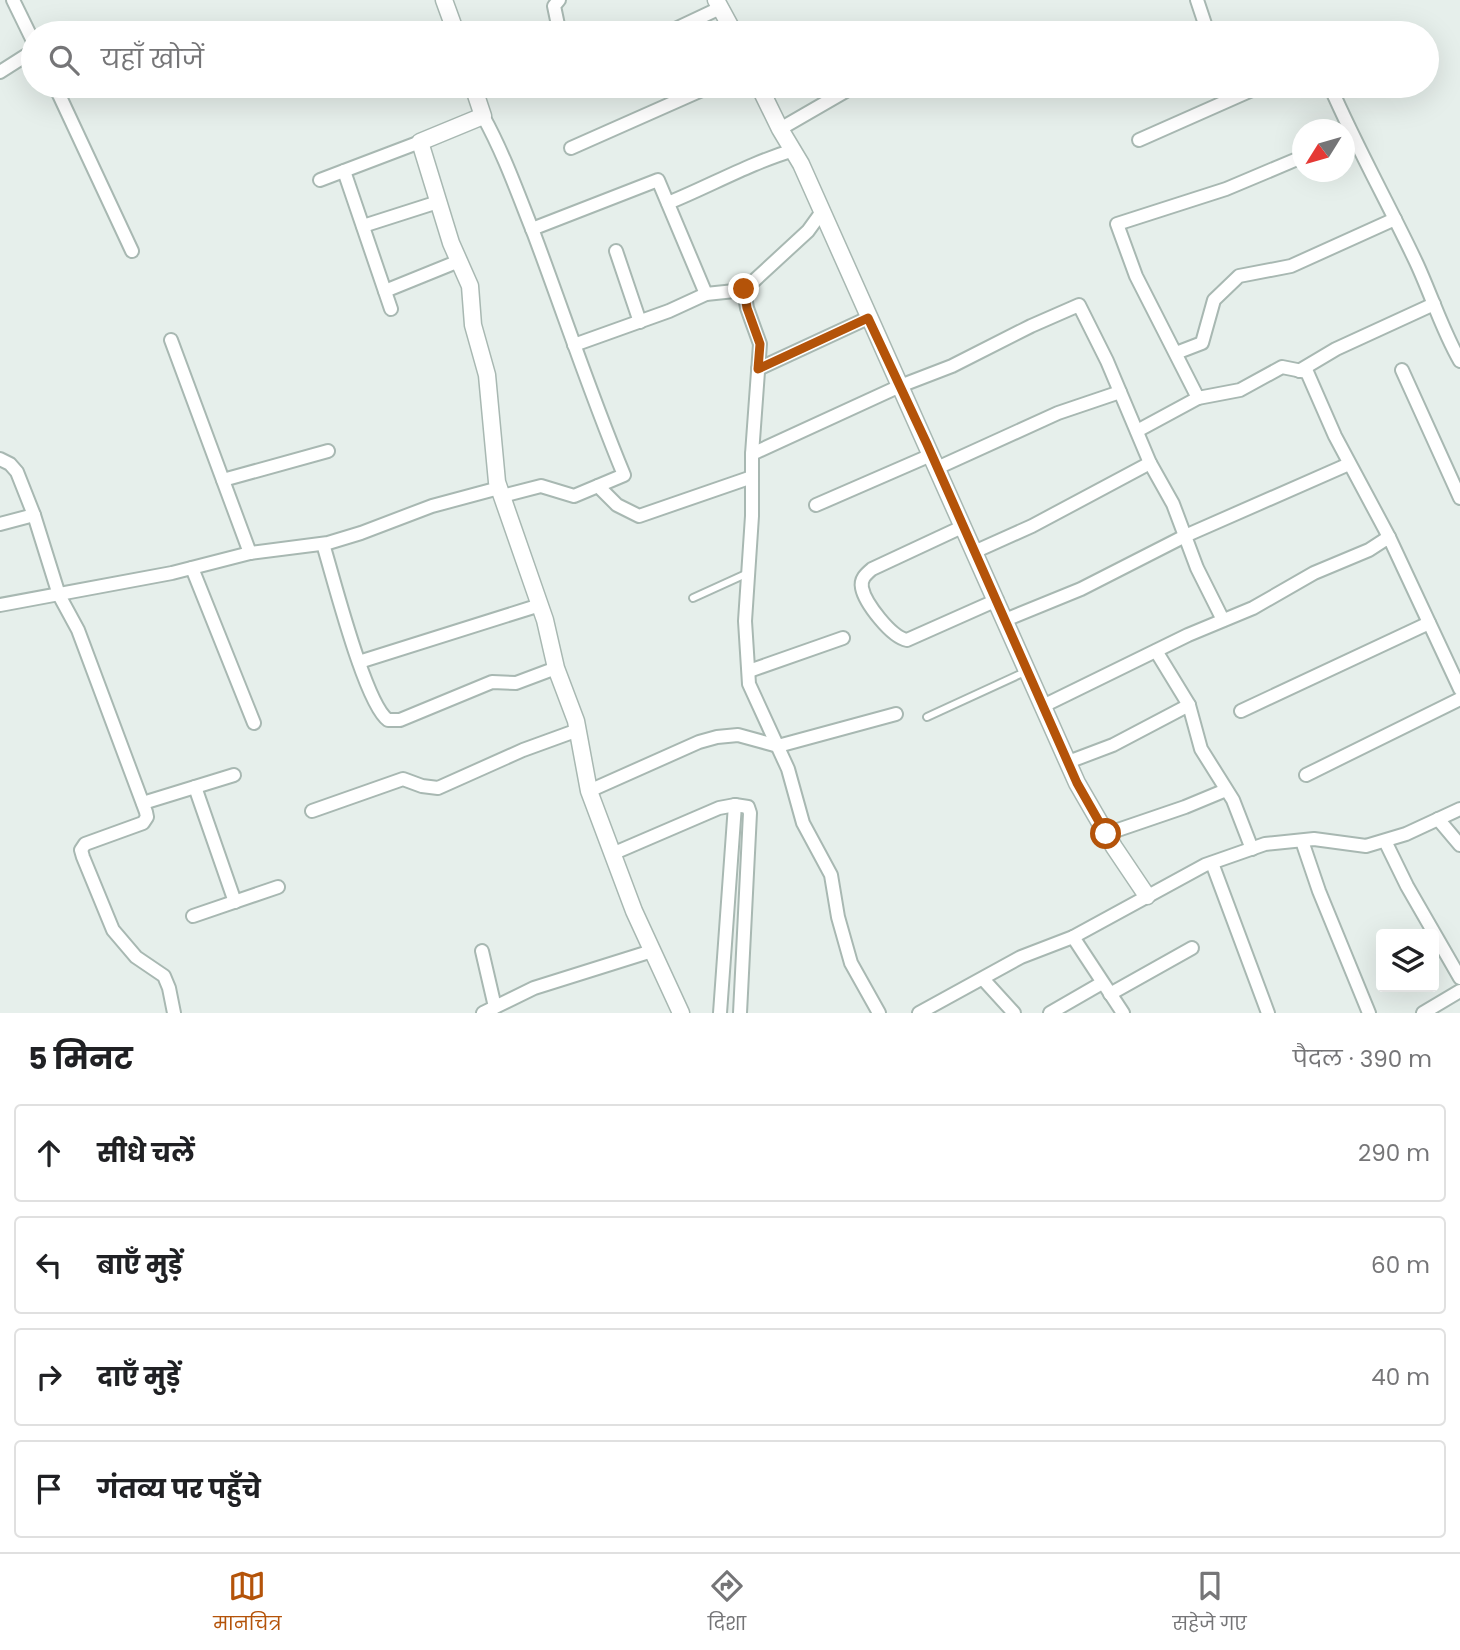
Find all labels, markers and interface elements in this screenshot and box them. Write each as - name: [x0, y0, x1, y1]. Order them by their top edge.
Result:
- search box: [21, 21, 1439, 98]
- icon: search: [45, 41, 83, 79]
- text: यहाँ खोजें: [101, 41, 204, 77]
- north arrow: [1292, 119, 1355, 182]
- route end: [728, 273, 759, 304]
- route start: [1090, 818, 1121, 849]
- map controls: [1376, 929, 1439, 992]
- button: layers: [1376, 929, 1439, 992]
- text: 5 मिनट: [28, 1037, 133, 1080]
- text: पैदल · 390 m: [1293, 1043, 1432, 1075]
- icon: ahead: [30, 1134, 68, 1172]
- text: सीधे चलें: [97, 1135, 195, 1171]
- text: 290 m: [1358, 1137, 1430, 1169]
- icon: left: [30, 1246, 68, 1284]
- text: बाएँ मुड़ें: [97, 1247, 182, 1283]
- text: 60 m: [1371, 1249, 1430, 1281]
- icon: right: [30, 1358, 68, 1396]
- text: दाएँ मुड़ें: [97, 1359, 180, 1395]
- text: 40 m: [1371, 1361, 1430, 1393]
- icon: arrive: [30, 1470, 68, 1508]
- text: गंतव्य पर पहुँचे: [97, 1471, 261, 1507]
- tab: मानचित्र: [213, 1567, 281, 1638]
- tab: दिशा: [708, 1567, 746, 1638]
- tab: सहेजे गए: [1172, 1567, 1247, 1638]

